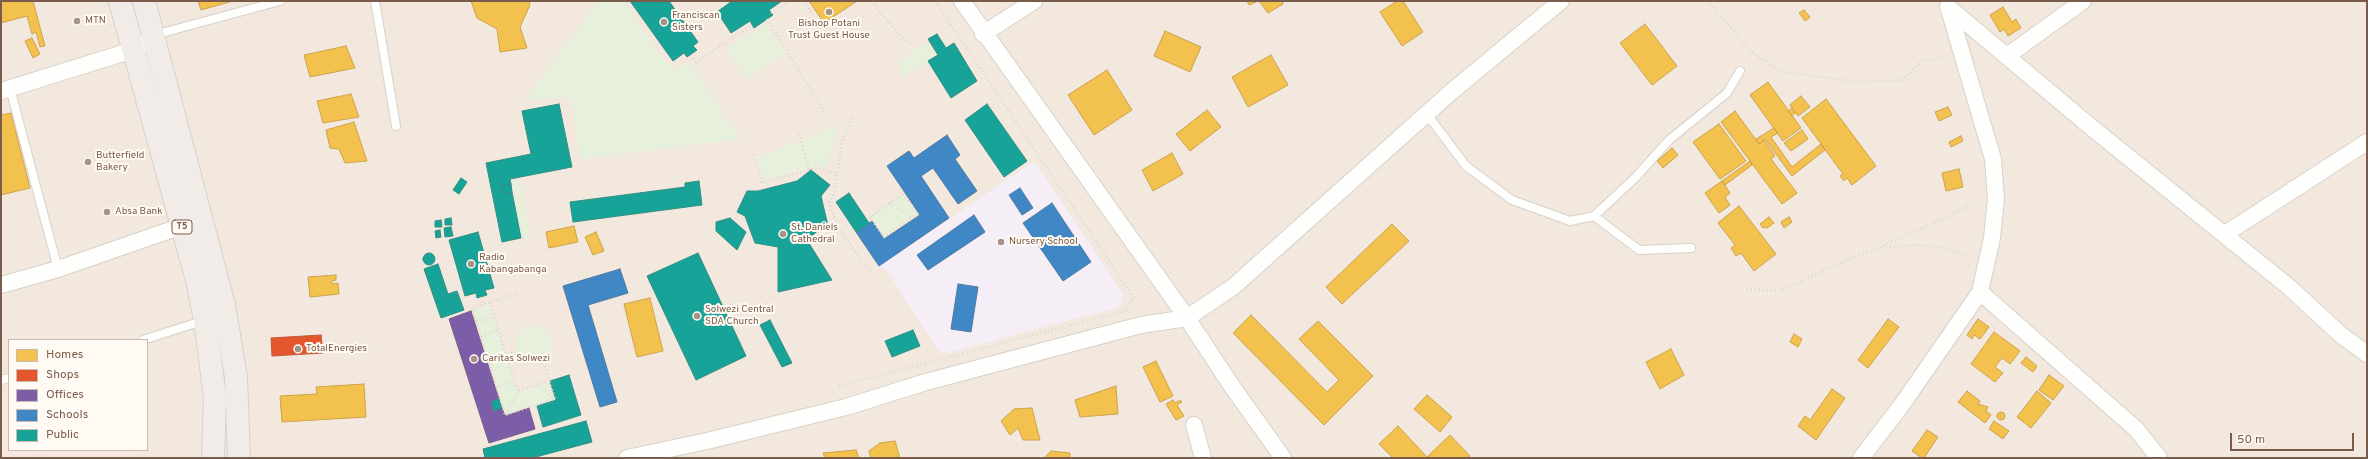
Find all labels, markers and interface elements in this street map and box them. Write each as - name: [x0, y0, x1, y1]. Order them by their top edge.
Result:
- marker: Bishop Potani Trust Guest House: [824, 7, 834, 17]
- place label: Franciscan Sisters: [672, 10, 720, 34]
- place label: MTN: [85, 15, 106, 27]
- marker: MTN: [72, 16, 82, 26]
- marker: Franciscan Sisters: [659, 17, 669, 27]
- place label: Bishop Potani Trust Guest House: [788, 18, 870, 42]
- place label: Butterfield Bakery: [96, 150, 144, 174]
- marker: Butterfield Bakery: [83, 157, 93, 167]
- place label: Absa Bank: [115, 206, 162, 218]
- marker: Absa Bank: [102, 207, 112, 217]
- road number: T5: [172, 220, 192, 234]
- place label: St. Daniels Cathedral: [791, 222, 838, 246]
- marker: St. Daniels Cathedral: [778, 229, 788, 239]
- place label: Nursery School: [1009, 236, 1078, 248]
- marker: Nursery School: [996, 237, 1006, 247]
- place label: Radio Kabangabanga: [479, 252, 546, 276]
- marker: Radio Kabangabanga: [466, 259, 476, 269]
- place label: Solwezi Central SDA Church: [705, 304, 774, 328]
- marker: Solwezi Central SDA Church: [692, 311, 702, 321]
- legend: [8, 339, 148, 451]
- place label: TotalEnergies: [306, 343, 367, 355]
- marker: TotalEnergies: [293, 344, 303, 354]
- text: Homes: [46, 347, 83, 363]
- place label: Caritas Solwezi: [482, 353, 550, 365]
- marker: Caritas Solwezi: [469, 354, 479, 364]
- text: Shops: [46, 367, 79, 383]
- text: Offices: [46, 387, 84, 403]
- text: Schools: [46, 407, 88, 423]
- scale bar: [2232, 425, 2356, 451]
- text: Public: [46, 427, 79, 443]
- text: 50 m: [2237, 432, 2265, 448]

